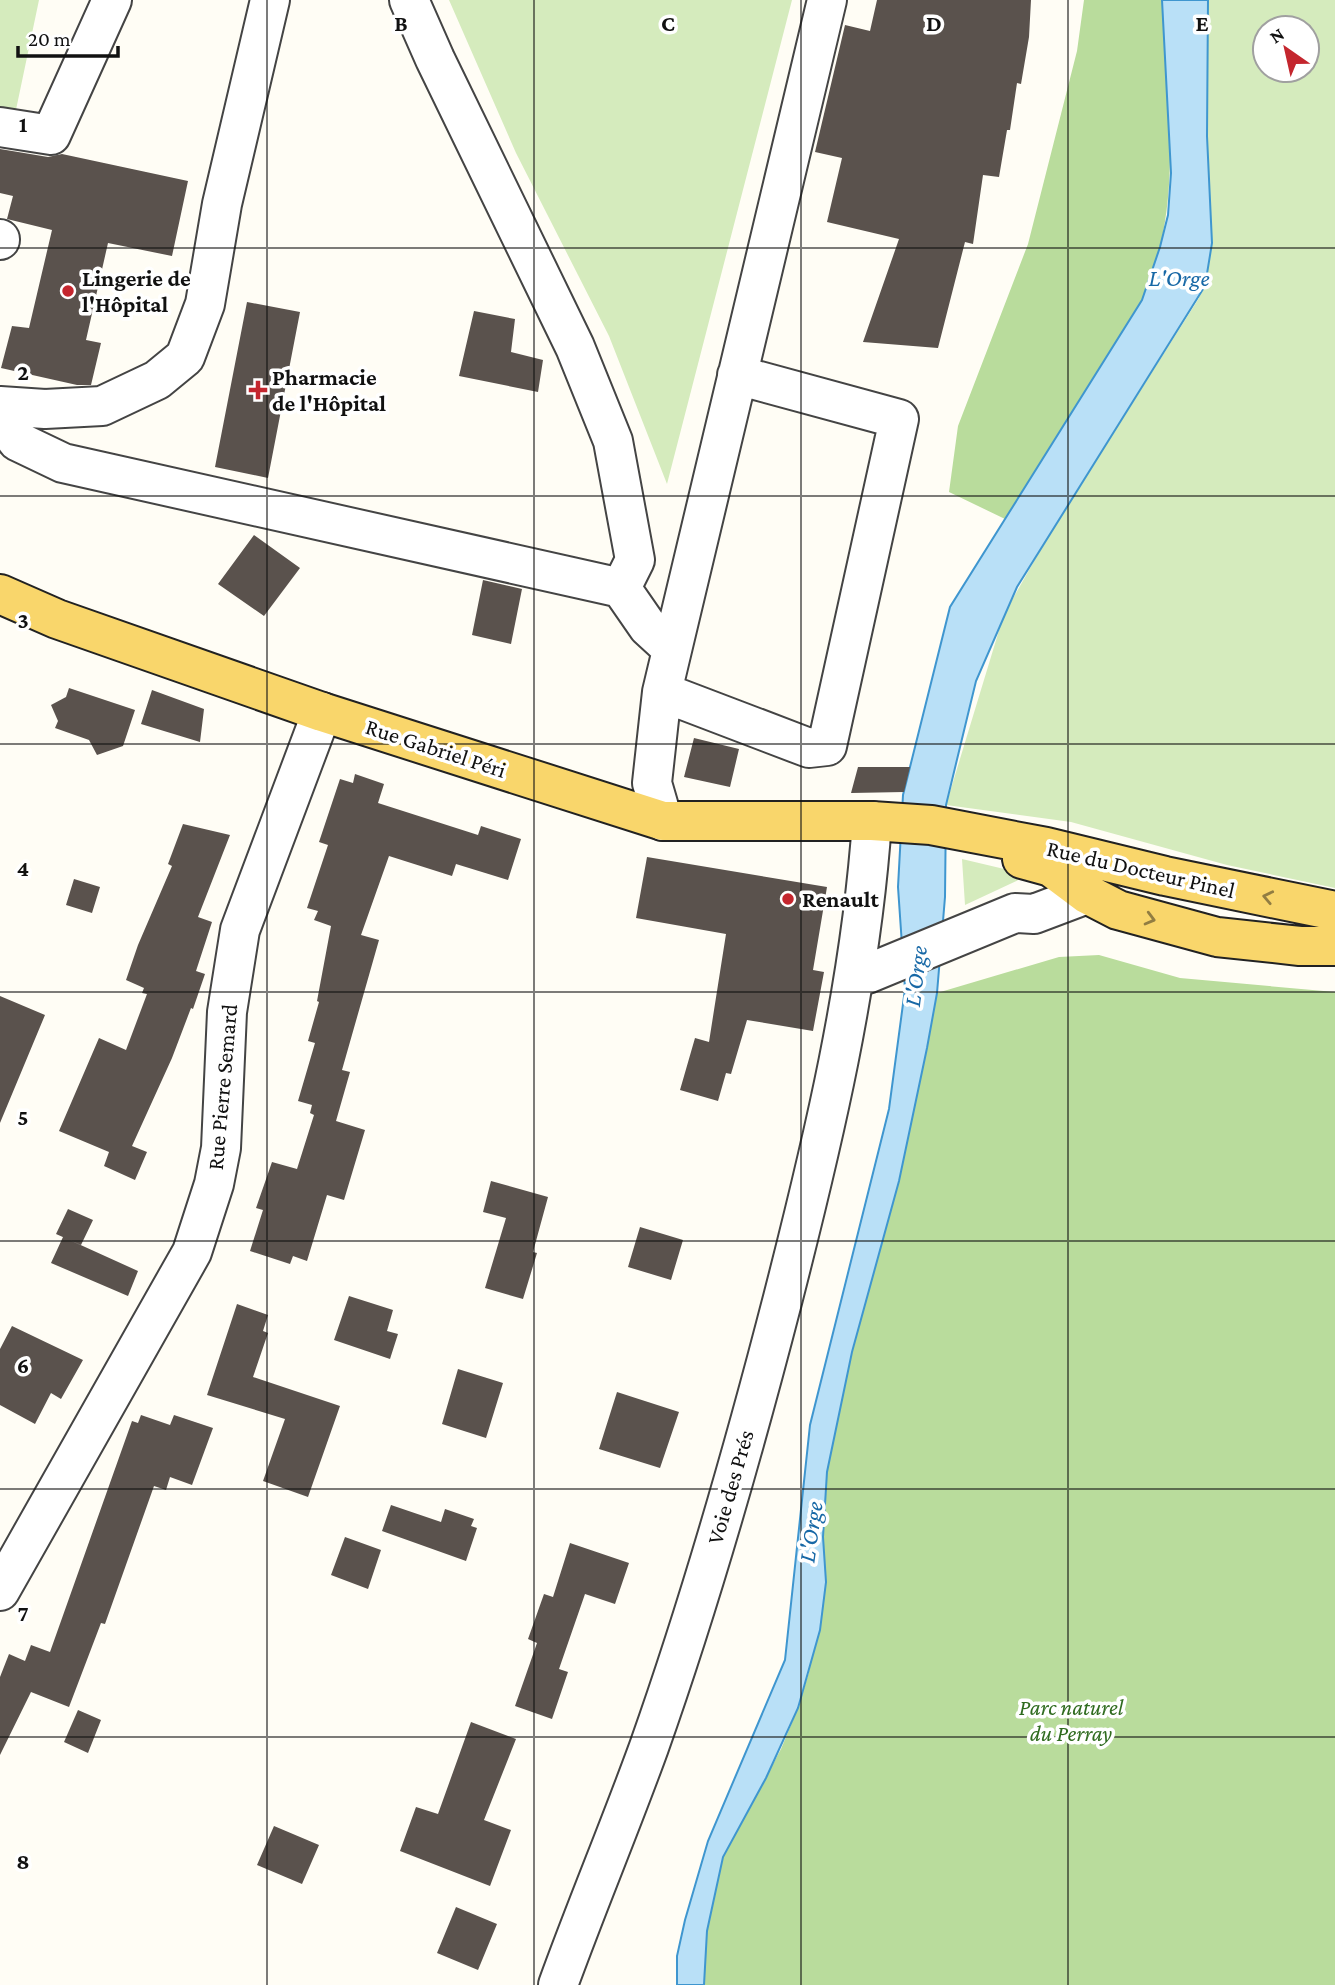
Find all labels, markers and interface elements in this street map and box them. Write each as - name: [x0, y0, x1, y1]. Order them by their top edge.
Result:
- text: B: [394, 10, 408, 36]
- text: C: [661, 10, 675, 36]
- text: D: [926, 10, 942, 36]
- text: E: [1195, 10, 1209, 36]
- scale bar: [18, 14, 117, 58]
- north arrow: [1251, 14, 1321, 84]
- text: N: [1266, 23, 1288, 48]
- text: 20 m: [28, 27, 71, 51]
- text: 1: [19, 111, 28, 137]
- water label: L'Orge: [1148, 264, 1210, 291]
- place label: Lingerie de l'Hôpital: [82, 265, 191, 317]
- marker: Lingerie de l'Hôpital: [60, 283, 76, 299]
- text: 2: [17, 359, 29, 385]
- place label: Pharmacie de l'Hôpital: [272, 364, 386, 416]
- marker: Pharmacie de l'Hôpital: [250, 382, 266, 398]
- text: 3: [17, 607, 29, 633]
- street label: Rue Gabriel Péri: [362, 713, 510, 783]
- street label: Rue du Docteur Pinel: [1044, 835, 1238, 903]
- text: 4: [17, 855, 29, 881]
- place label: Renault: [802, 886, 879, 912]
- marker: Renault: [780, 891, 796, 907]
- one-way arrow: [1262, 891, 1274, 906]
- one-way arrow: [1143, 911, 1155, 925]
- water label: L'Orge: [898, 944, 932, 1008]
- street label: Rue Pierre Semard: [202, 1003, 242, 1171]
- text: 5: [17, 1104, 29, 1130]
- text: 6: [17, 1352, 29, 1378]
- street label: Voie des Prés: [701, 1427, 759, 1547]
- water label: L'Orge: [792, 1500, 828, 1564]
- text: 7: [17, 1600, 29, 1626]
- park label: Parc naturel du Perray: [1019, 1694, 1124, 1746]
- text: 8: [16, 1848, 30, 1874]

